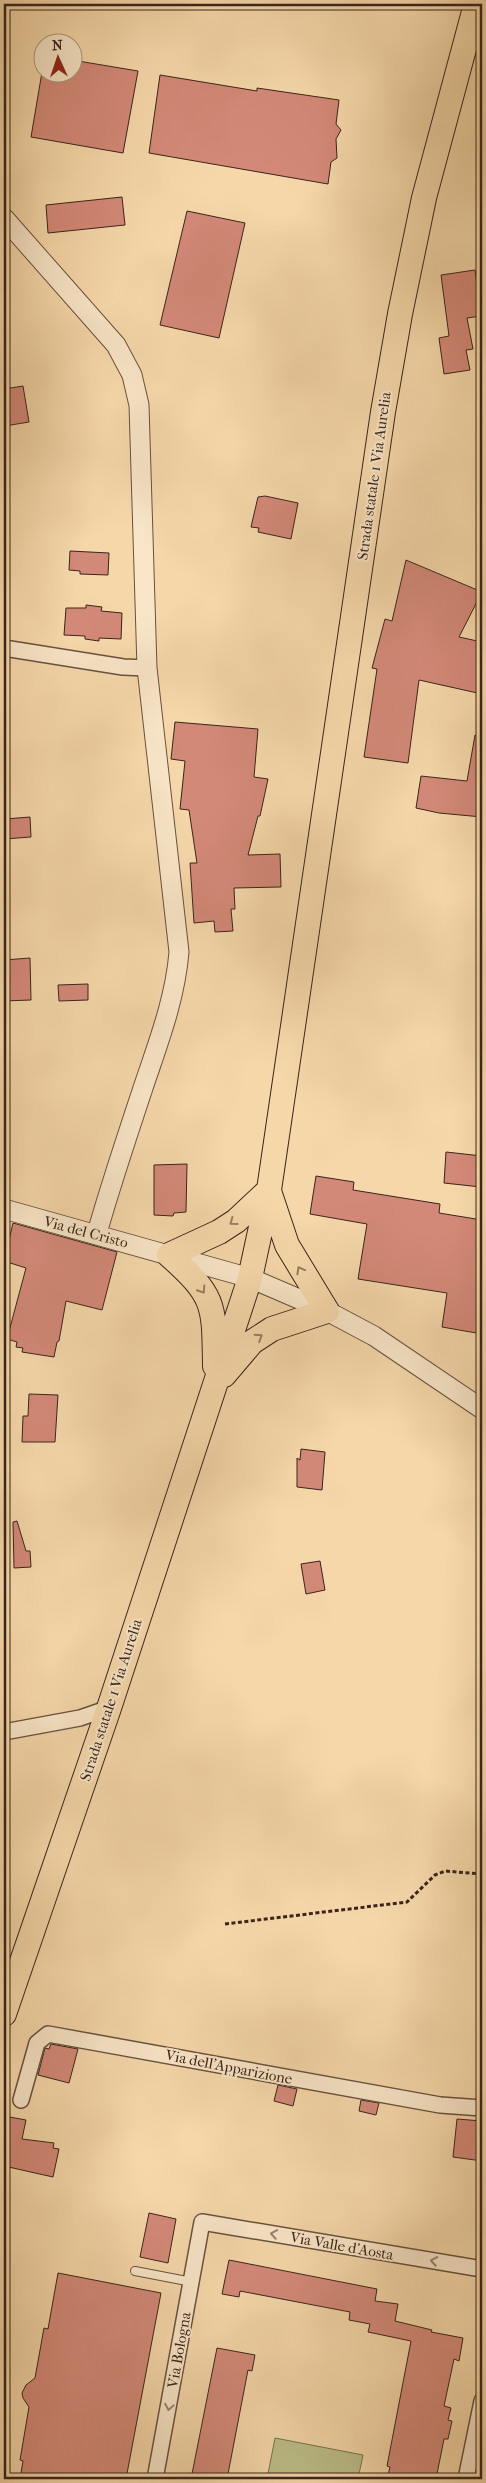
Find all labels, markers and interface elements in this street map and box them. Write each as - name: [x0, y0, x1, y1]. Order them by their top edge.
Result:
- north arrow: [32, 32, 82, 82]
- text: N: [52, 37, 63, 54]
- street label: Strada statale 1 Via Aurelia: [353, 390, 395, 561]
- street label: Via del Cristo: [41, 1212, 131, 1252]
- one-way arrow: [230, 1217, 239, 1225]
- one-way arrow: [297, 1266, 307, 1275]
- one-way arrow: [196, 1284, 205, 1293]
- one-way arrow: [254, 1333, 263, 1343]
- street label: Strada statale 1 Via Aurelia: [76, 1616, 146, 1783]
- street label: Via dell'Apparizione: [163, 2046, 295, 2088]
- street label: Via Valle d'Aosta: [288, 2228, 396, 2264]
- one-way arrow: [270, 2229, 278, 2239]
- one-way arrow: [430, 2257, 439, 2267]
- street label: Via Bologna: [163, 2310, 195, 2390]
- one-way arrow: [164, 2403, 174, 2412]

